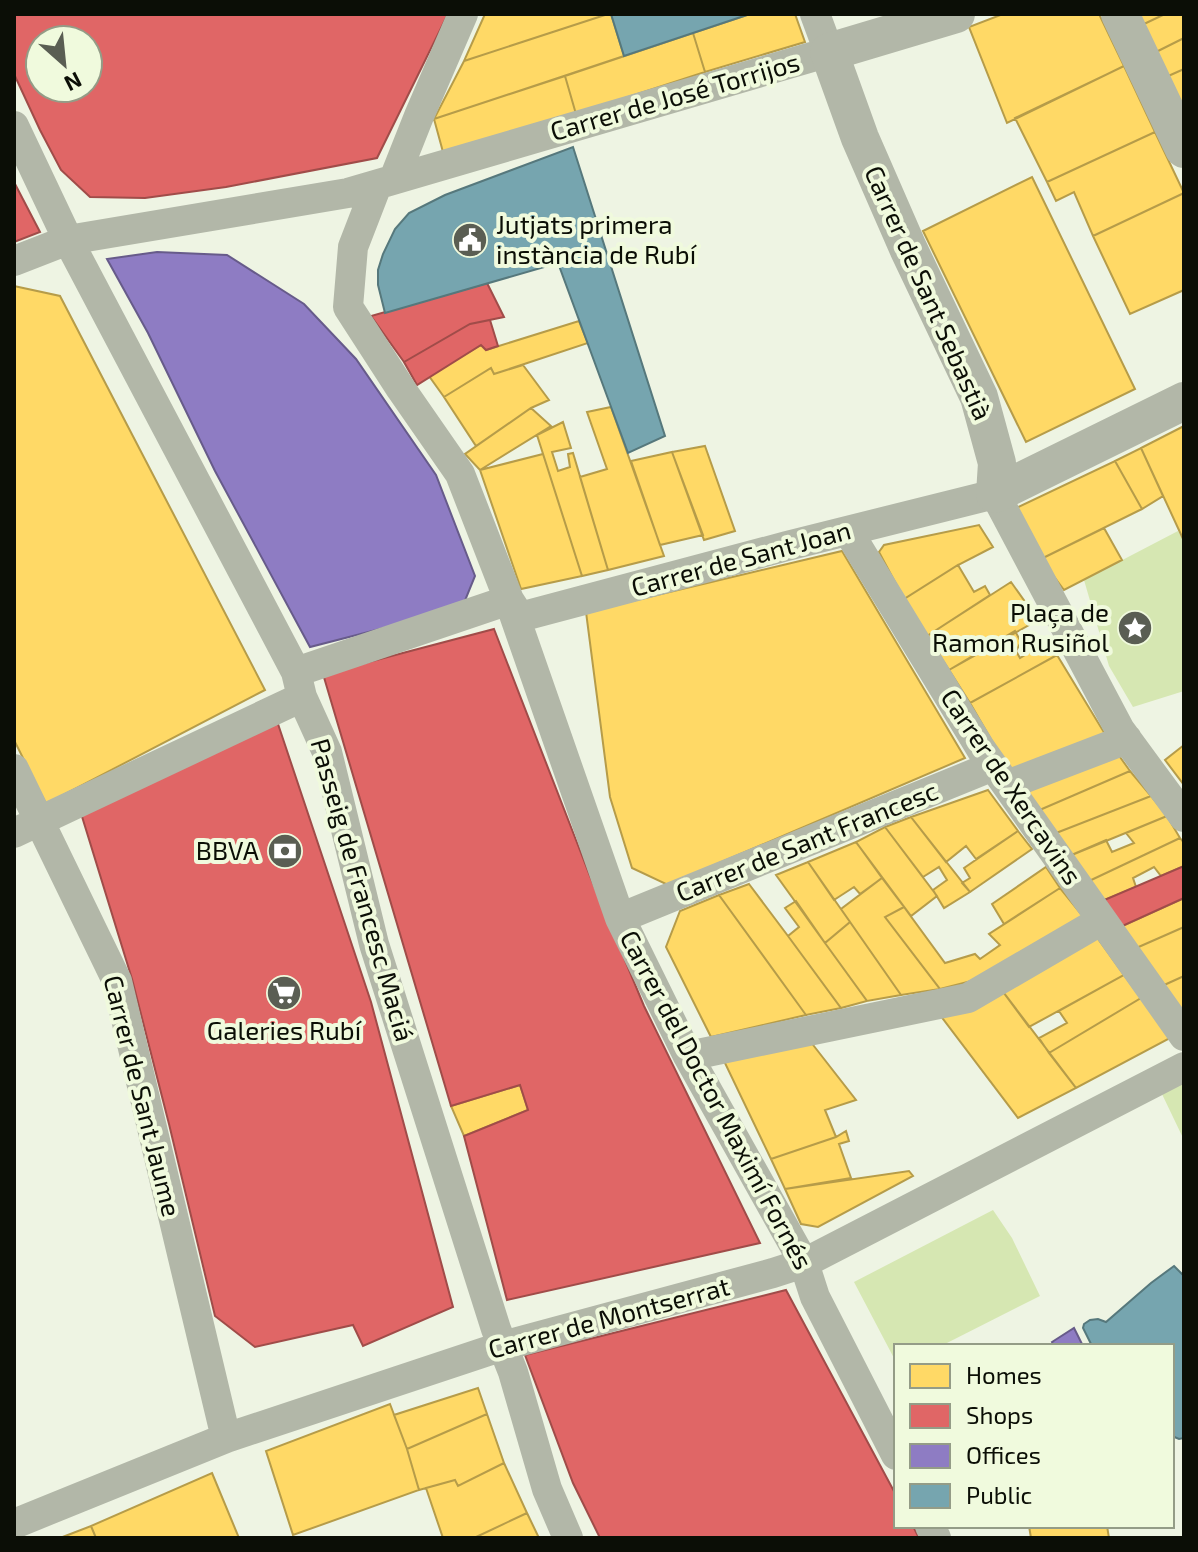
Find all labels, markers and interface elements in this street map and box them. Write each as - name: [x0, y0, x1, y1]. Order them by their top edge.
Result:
- north arrow: [24, 24, 104, 104]
- street label: Carrer de José Torrijos: [546, 45, 803, 146]
- text: N: [61, 68, 87, 98]
- street label: Carrer de Sant Sebastià: [859, 160, 999, 424]
- place label: Jutjats primera instància de Rubí: [496, 208, 698, 269]
- public building icon: Jutjats primera instància de Rubí: [451, 221, 489, 259]
- street label: Carrer de Sant Joan: [627, 513, 854, 602]
- place label: Plaça de Ramon Rusiñol: [932, 596, 1109, 657]
- place icon: Plaça de Ramon Rusiñol: [1116, 609, 1154, 647]
- street label: Carrer de Xercavins: [935, 683, 1089, 890]
- street label: Passeig de Francesc Maciá: [305, 735, 422, 1044]
- street label: Carrer de Sant Francesc: [671, 774, 942, 907]
- bank icon: BBVA: [266, 832, 304, 870]
- place label: BBVA: [196, 834, 259, 865]
- street label: Carrer del Doctor Maximí Fornés: [615, 925, 820, 1274]
- street label: Carrer de Sant Jaume: [98, 972, 188, 1220]
- supermarket icon: Galeries Rubí: [265, 974, 303, 1012]
- place label: Galeries Rubí: [207, 1014, 363, 1045]
- street label: Carrer de Montserrat: [484, 1269, 733, 1364]
- legend: [894, 1344, 1174, 1528]
- text: Homes: [966, 1360, 1042, 1389]
- text: Shops: [966, 1400, 1033, 1429]
- text: Offices: [966, 1440, 1041, 1469]
- text: Public: [966, 1480, 1032, 1509]

